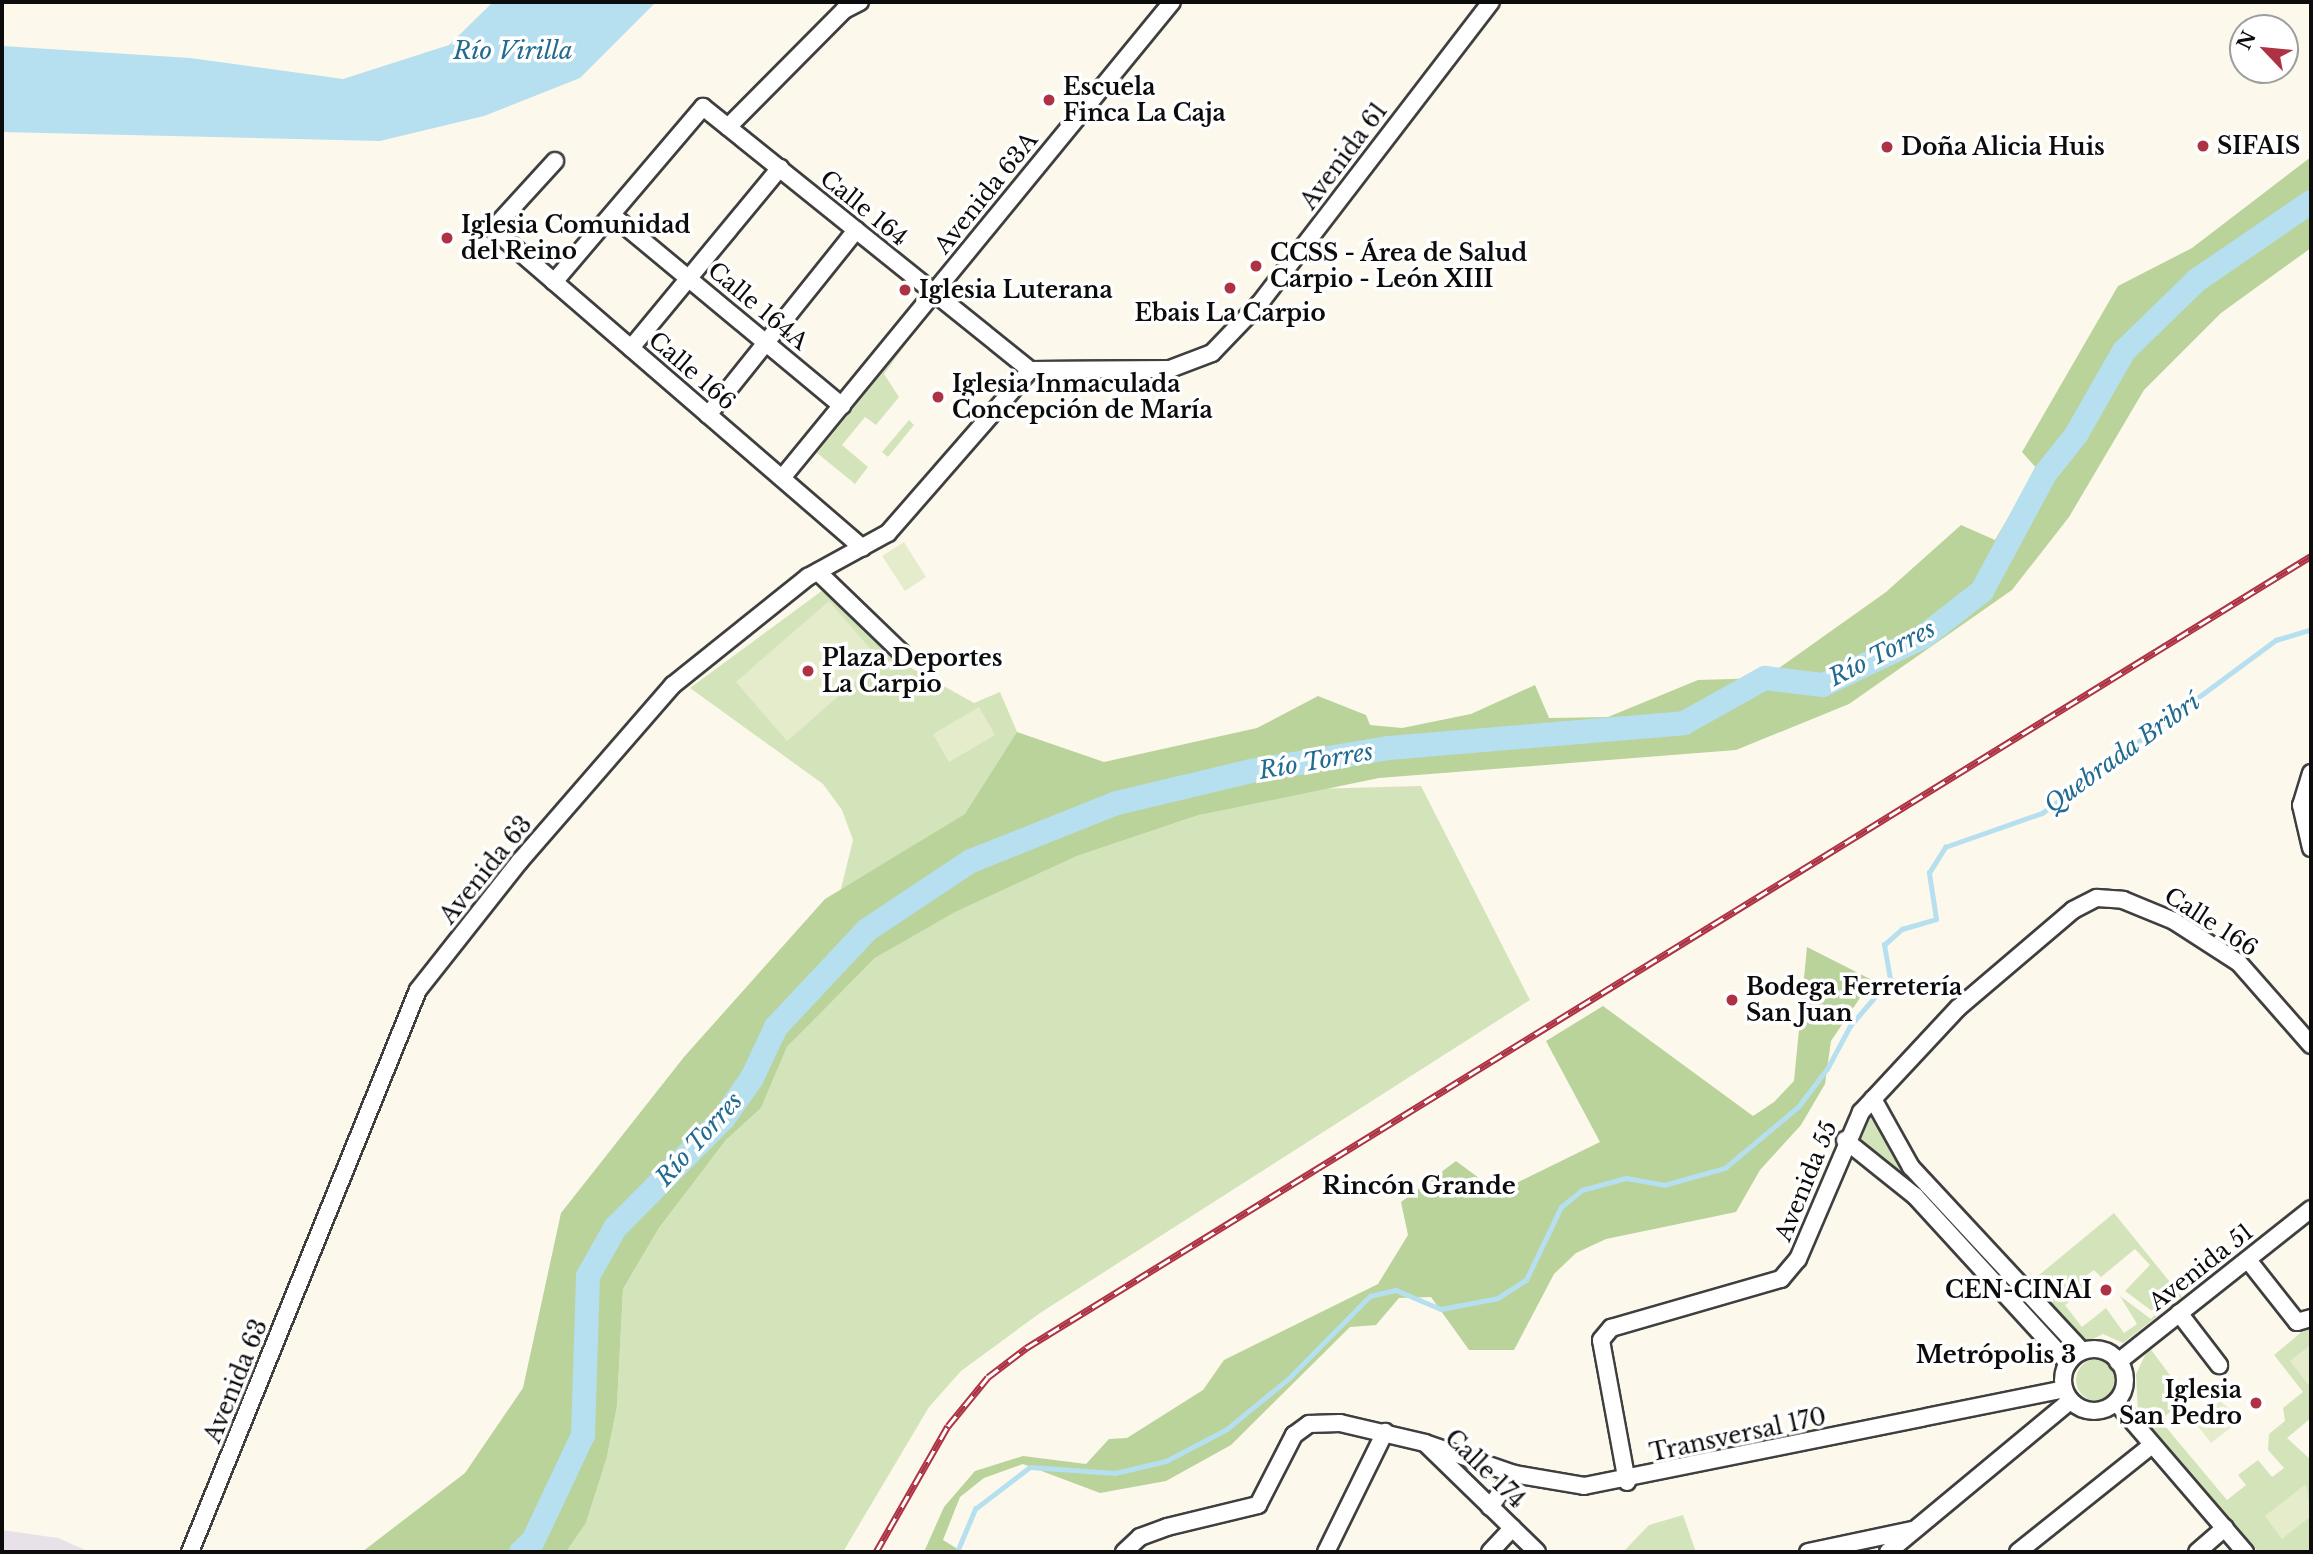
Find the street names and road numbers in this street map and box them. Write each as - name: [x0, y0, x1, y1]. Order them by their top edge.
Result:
- street label: Avenida 61: [1295, 97, 1393, 215]
- street label: Avenida 63A: [929, 127, 1043, 259]
- street label: Calle 164: [815, 164, 913, 252]
- street label: Calle 164A: [702, 256, 814, 356]
- street label: Calle 166: [643, 326, 741, 416]
- street label: Avenida 63: [434, 811, 538, 929]
- street label: Calle 166: [2159, 882, 2263, 962]
- street label: Avenida 55: [1769, 1117, 1843, 1245]
- street label: Avenida 51: [2143, 1218, 2259, 1316]
- street label: Avenida 63: [199, 1315, 273, 1447]
- street label: Transversal 170: [1647, 1403, 1829, 1467]
- street label: Calle 174: [1439, 1424, 1531, 1514]

